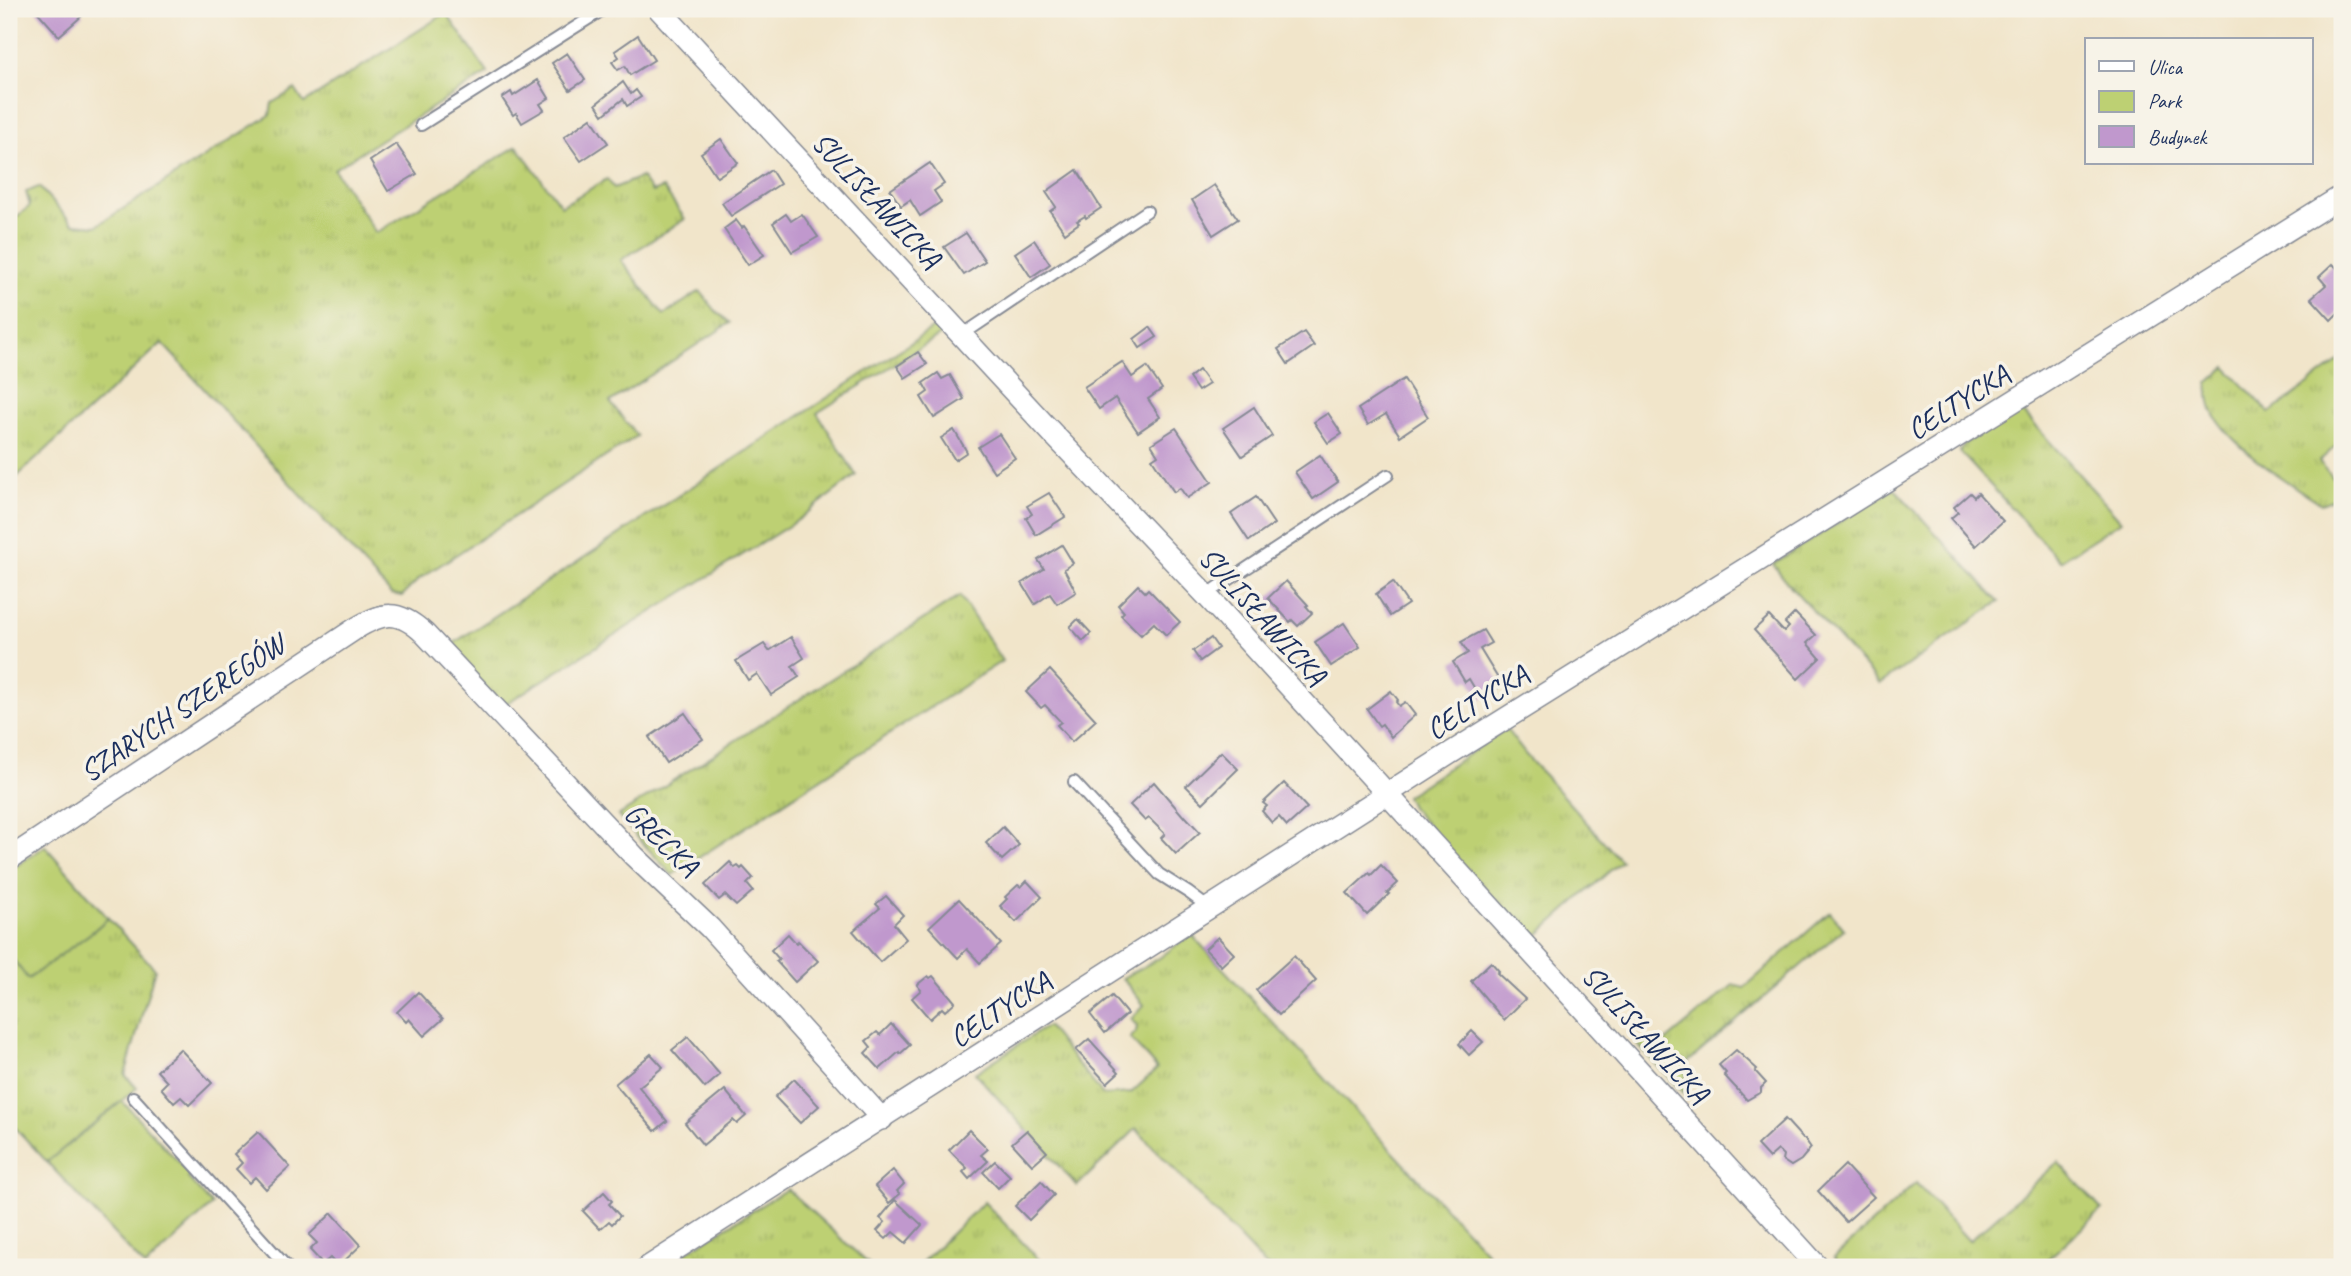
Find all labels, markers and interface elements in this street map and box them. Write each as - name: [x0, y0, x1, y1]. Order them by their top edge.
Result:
- legend: [2085, 38, 2312, 164]
- text: Ulica: [2148, 54, 2184, 80]
- text: Park: [2148, 88, 2183, 114]
- street label: SULISŁAWICKA: [804, 124, 951, 277]
- text: Budynek: [2148, 124, 2208, 150]
- street label: CELTYCKA: [1900, 355, 2017, 448]
- street label: SULISŁAWICKA: [1191, 539, 1336, 694]
- street label: SZARYCH SZEREGÓW: [72, 622, 296, 790]
- street label: CELTYCKA: [1419, 655, 1536, 748]
- street label: GRECKA: [616, 794, 708, 885]
- street label: SULISŁAWICKA: [1574, 957, 1719, 1112]
- street label: CELTYCKA: [942, 962, 1059, 1056]

